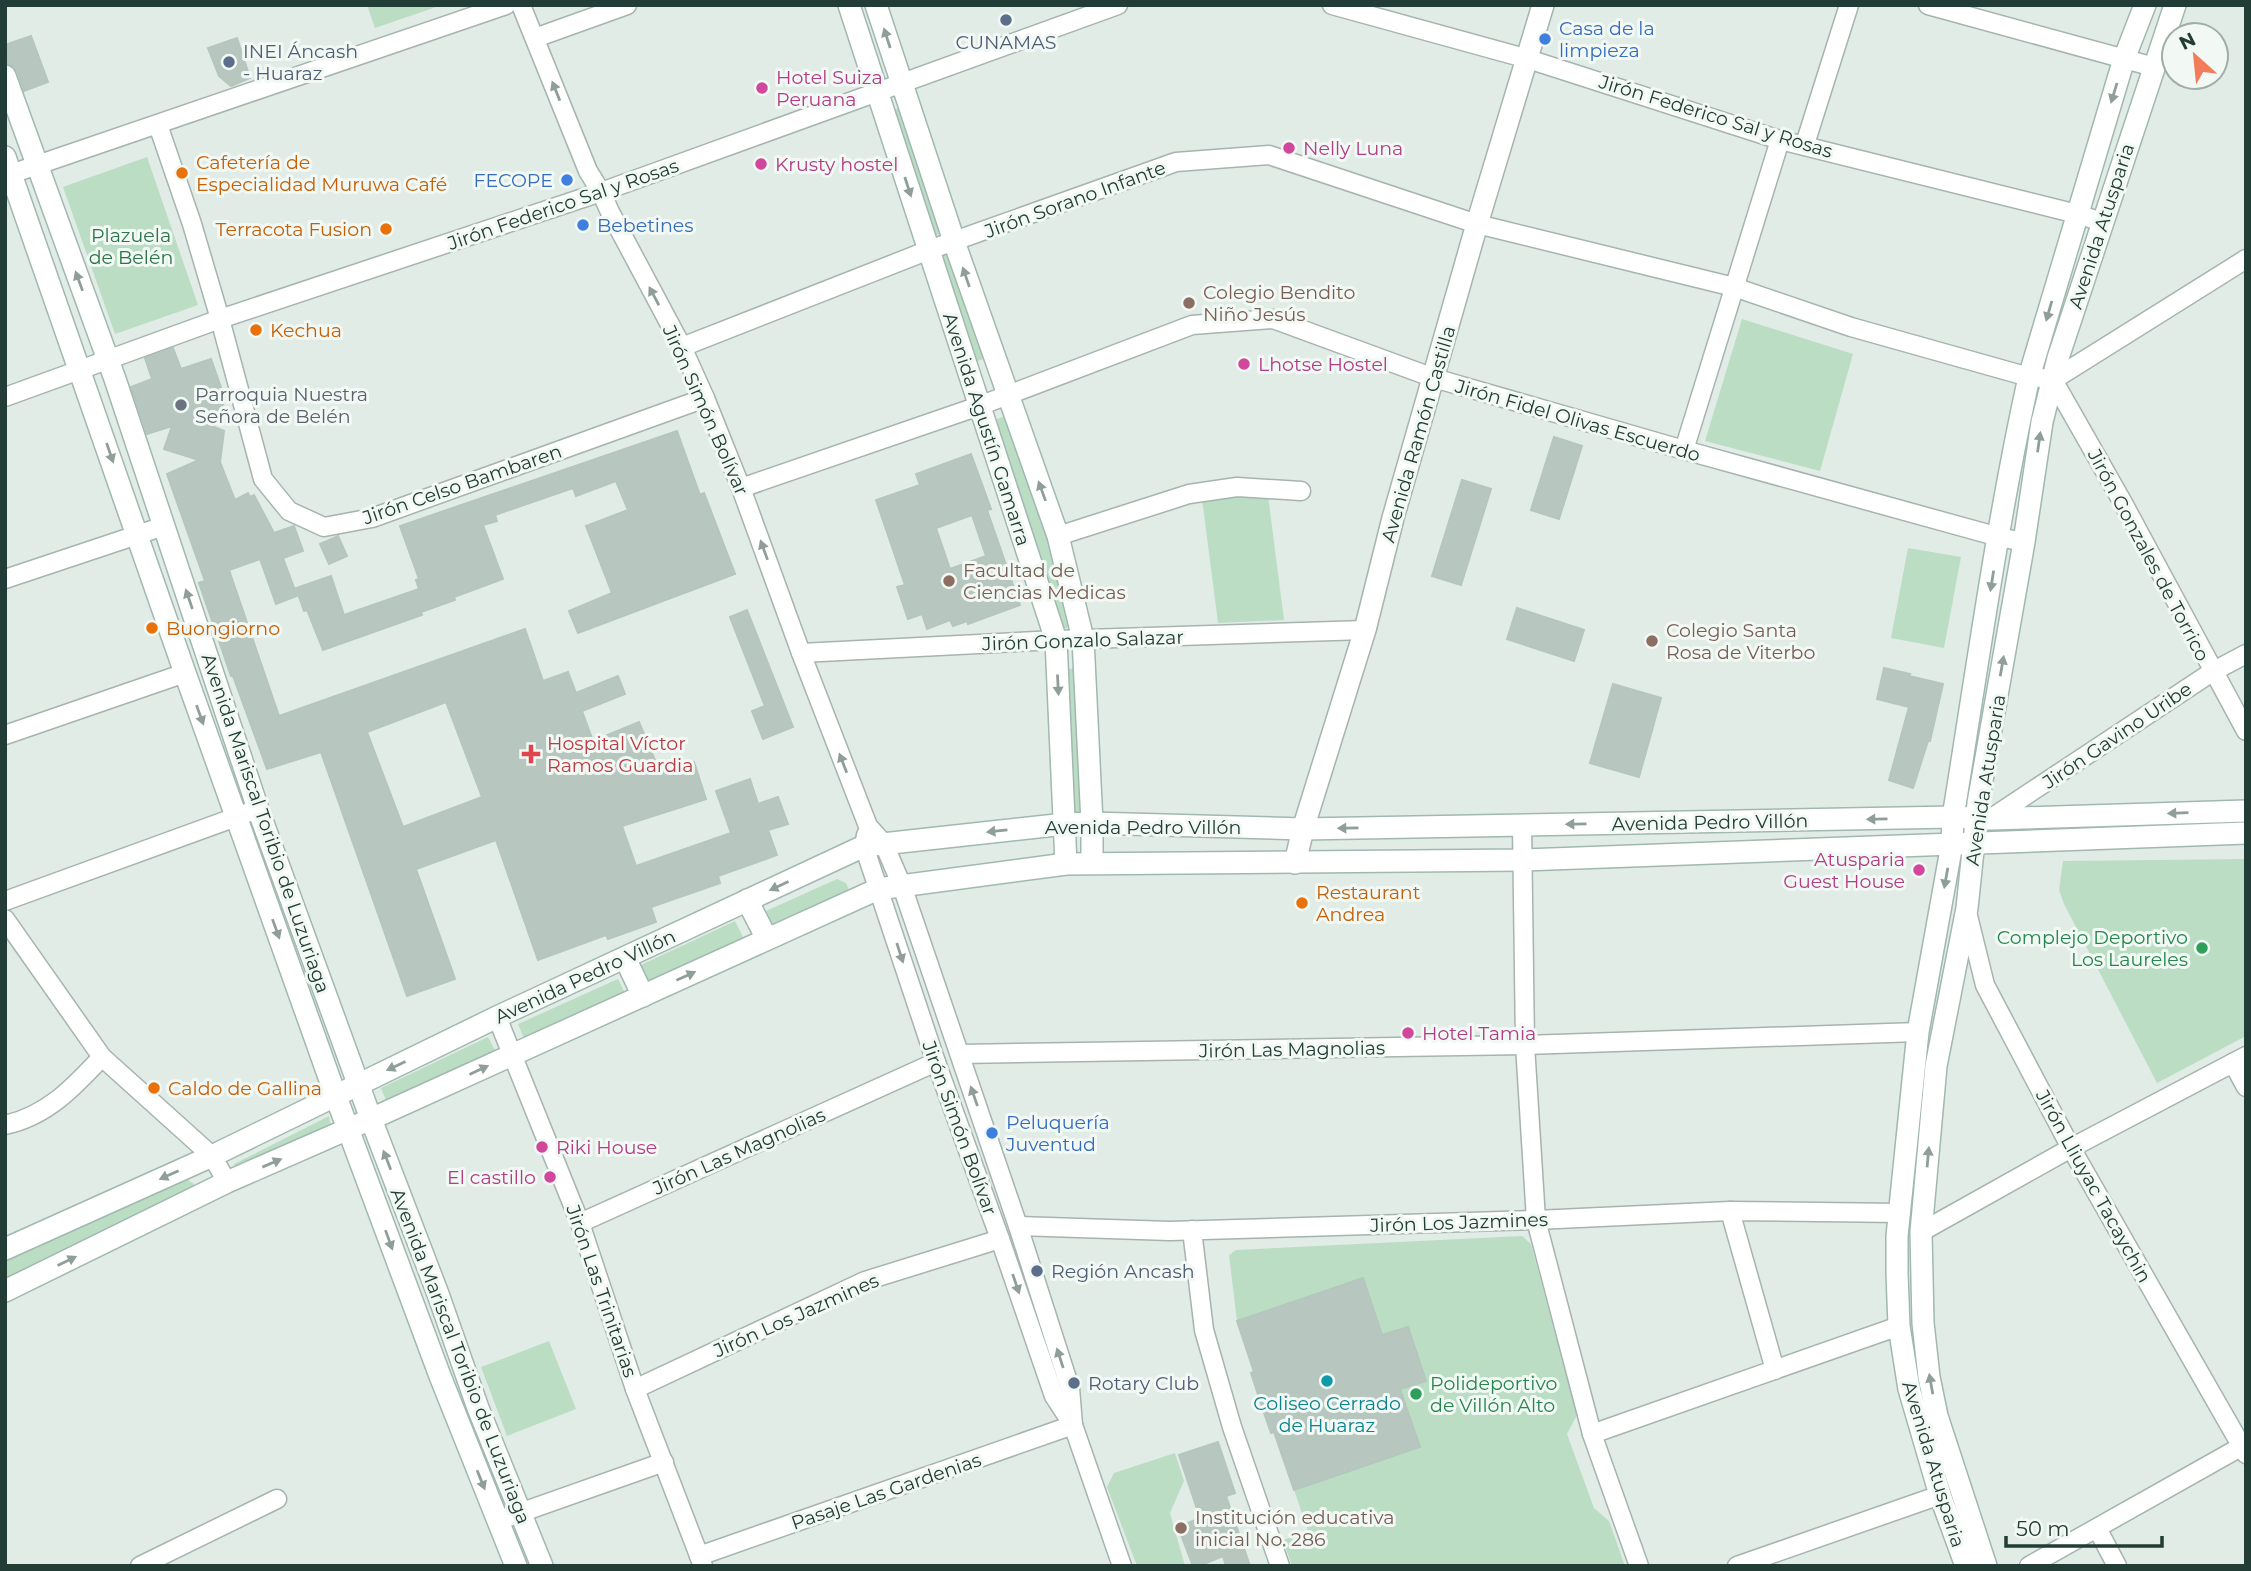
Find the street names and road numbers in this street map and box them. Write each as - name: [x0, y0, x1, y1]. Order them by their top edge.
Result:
- street label: Jirón Federico Sal y Rosas: [1595, 70, 1835, 163]
- street label: Avenida Atusparia: [2064, 140, 2139, 312]
- street label: Jirón Federico Sal y Rosas: [444, 154, 682, 255]
- street label: Jirón Sorano Infante: [981, 156, 1169, 243]
- street label: Avenida Agustín Gamarra: [938, 310, 1035, 549]
- street label: Jirón Simón Bolívar: [657, 321, 753, 499]
- street label: Avenida Ramón Castilla: [1376, 323, 1460, 545]
- street label: Jirón Fidel Olivas Escuerdo: [1452, 374, 1703, 467]
- street label: Jirón Celso Bambaren: [359, 440, 565, 530]
- street label: Jirón Gonzales de Torrico: [2082, 445, 2214, 665]
- street label: Jirón Gonzalo Salazar: [981, 625, 1184, 656]
- street label: Avenida Mariscal Toribio de Luzuriaga: [196, 650, 335, 996]
- street label: Jirón Gavino Uribe: [2038, 677, 2196, 794]
- street label: Avenida Atusparia: [1961, 693, 2010, 867]
- street label: Avenida Pedro Villón: [1611, 809, 1809, 836]
- street label: Avenida Pedro Villón: [1045, 816, 1241, 839]
- street label: Avenida Pedro Villón: [491, 924, 679, 1028]
- street label: Jirón Las Magnolias: [1198, 1036, 1385, 1063]
- street label: Jirón Simón Bolívar: [917, 1037, 1002, 1218]
- street label: Jirón Lliuyac Tacaychin: [2030, 1085, 2156, 1287]
- street label: Jirón Las Magnolias: [649, 1103, 829, 1200]
- street label: Avenida Mariscal Toribio de Luzuriaga: [386, 1185, 535, 1527]
- street label: Jirón Las Trinitarias: [561, 1201, 642, 1380]
- street label: Jirón Los Jazmines: [1369, 1208, 1548, 1237]
- street label: Jirón Los Jazmines: [709, 1269, 882, 1363]
- street label: Avenida Atusparia: [1897, 1378, 1970, 1550]
- street label: Pasaje Las Gardenias: [788, 1448, 984, 1535]

